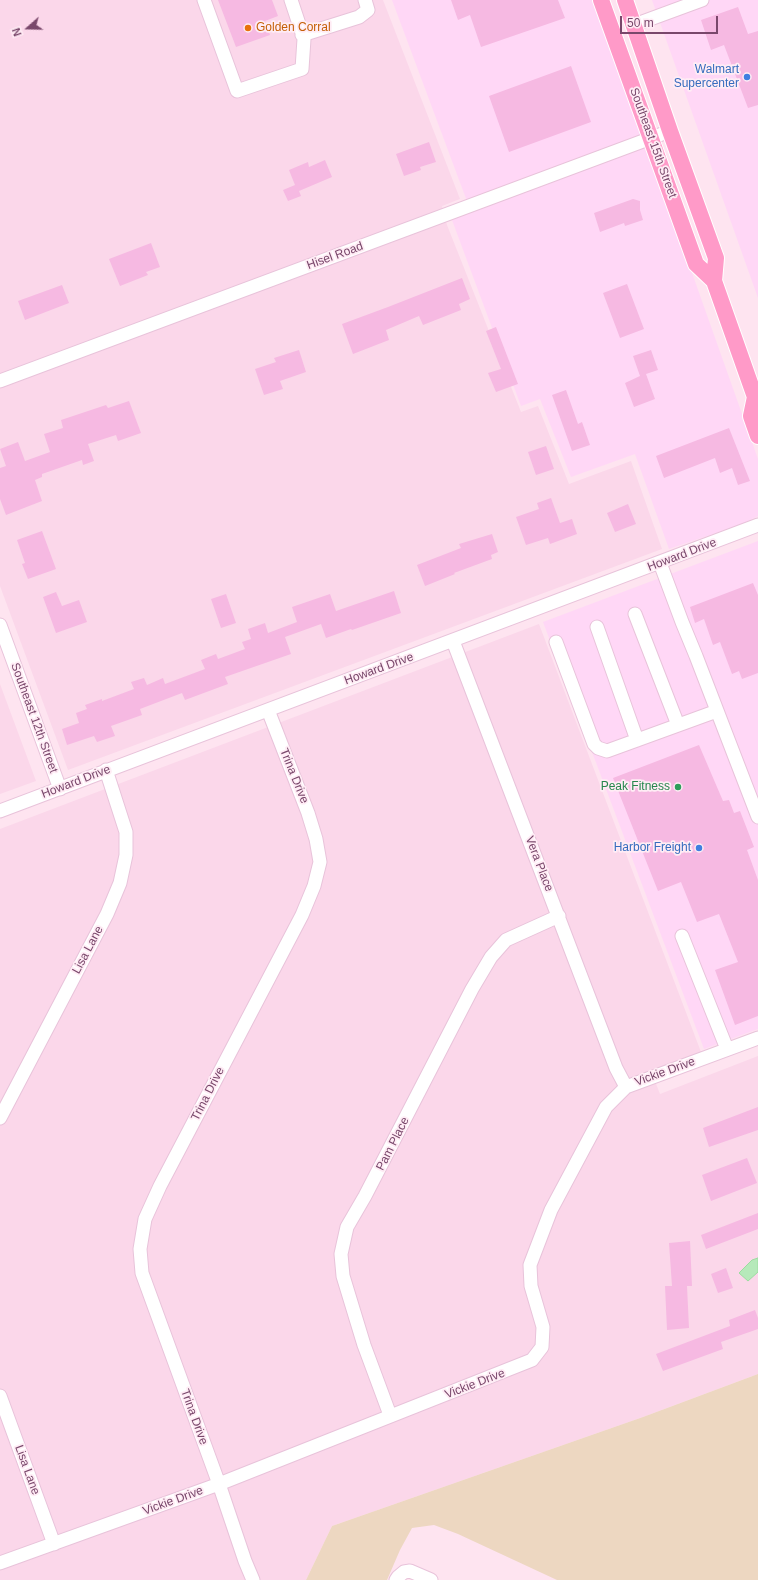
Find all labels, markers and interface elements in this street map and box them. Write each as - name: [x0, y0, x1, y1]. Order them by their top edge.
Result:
- north arrow: [8, 8, 48, 48]
- scale bar: [622, 8, 720, 34]
- text: 50 m: [627, 16, 654, 30]
- place label: Golden Corral: [256, 21, 331, 35]
- marker: Golden Corral: [243, 23, 253, 33]
- text: N: [10, 26, 24, 38]
- place label: Walmart Supercenter: [674, 63, 739, 91]
- marker: Walmart Supercenter: [742, 72, 752, 82]
- street label: Southeast 15th Street: [626, 86, 680, 200]
- street label: Hisel Road: [305, 239, 365, 273]
- street label: Howard Drive: [645, 535, 719, 575]
- street label: Howard Drive: [342, 650, 416, 688]
- street label: Southeast 12th Street: [7, 661, 61, 775]
- street label: Trina Drive: [276, 746, 312, 806]
- street label: Howard Drive: [39, 762, 113, 802]
- place label: Peak Fitness: [601, 780, 670, 794]
- marker: Peak Fitness: [673, 782, 683, 792]
- street label: Vera Place: [522, 834, 556, 894]
- place label: Harbor Freight: [614, 841, 691, 855]
- marker: Harbor Freight: [694, 843, 704, 853]
- street label: Lisa Lane: [69, 924, 107, 976]
- street label: Vickie Drive: [633, 1054, 697, 1090]
- street label: Trina Drive: [188, 1065, 228, 1123]
- street label: Pam Place: [373, 1115, 413, 1173]
- street label: Vickie Drive: [443, 1366, 507, 1402]
- street label: Trina Drive: [177, 1387, 211, 1447]
- street label: Lisa Lane: [11, 1443, 43, 1497]
- street label: Vickie Drive: [141, 1483, 205, 1519]

